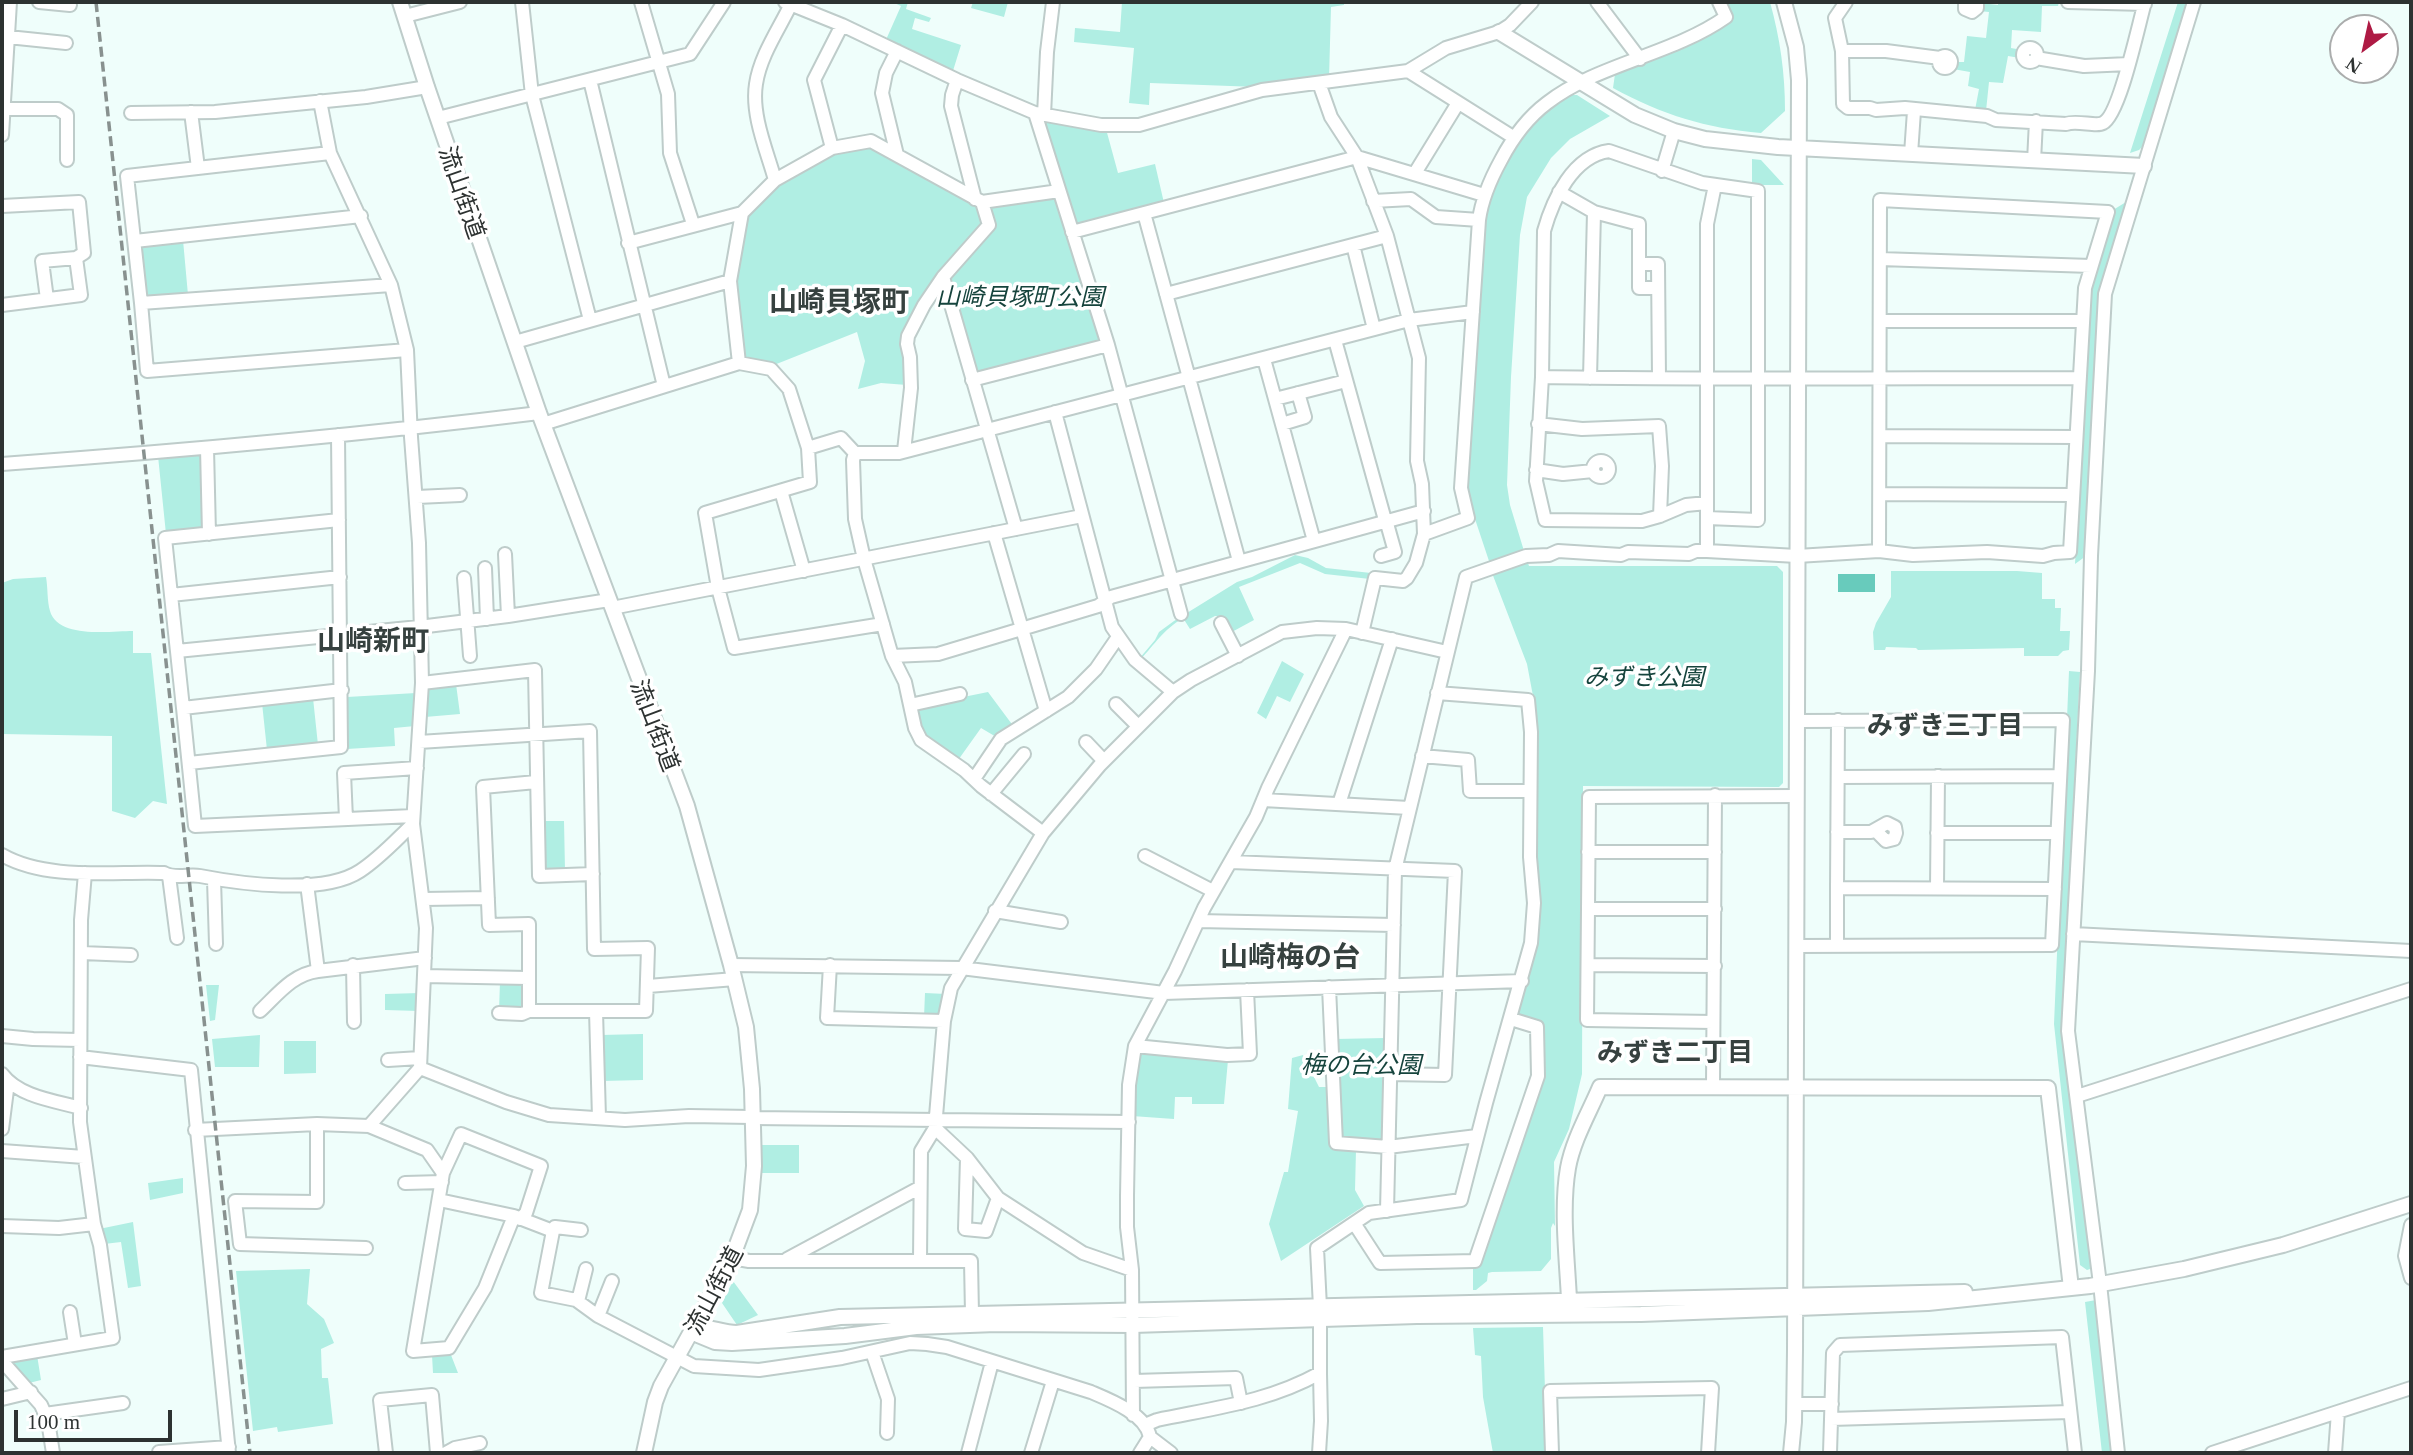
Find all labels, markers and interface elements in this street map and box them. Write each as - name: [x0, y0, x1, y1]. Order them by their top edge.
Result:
- north arrow: [2329, 14, 2399, 84]
- text: N: [2342, 53, 2365, 78]
- street label: 流山街道: [434, 142, 492, 242]
- park label: 山崎貝塚町公園: [936, 282, 1104, 310]
- district label: 山崎貝塚町: [769, 283, 909, 317]
- district label: 山崎新町: [317, 622, 429, 656]
- park label: みずき公園: [1584, 662, 1704, 690]
- street label: 流山街道: [625, 675, 687, 775]
- district label: みずき三丁目: [1867, 708, 2023, 740]
- district label: 山崎梅の台: [1220, 938, 1360, 972]
- district label: みずき二丁目: [1597, 1035, 1753, 1067]
- park label: 梅の台公園: [1301, 1050, 1421, 1078]
- street label: 流山街道: [678, 1241, 748, 1339]
- scale bar: [18, 1396, 175, 1440]
- text: 100 m: [27, 1410, 80, 1434]

